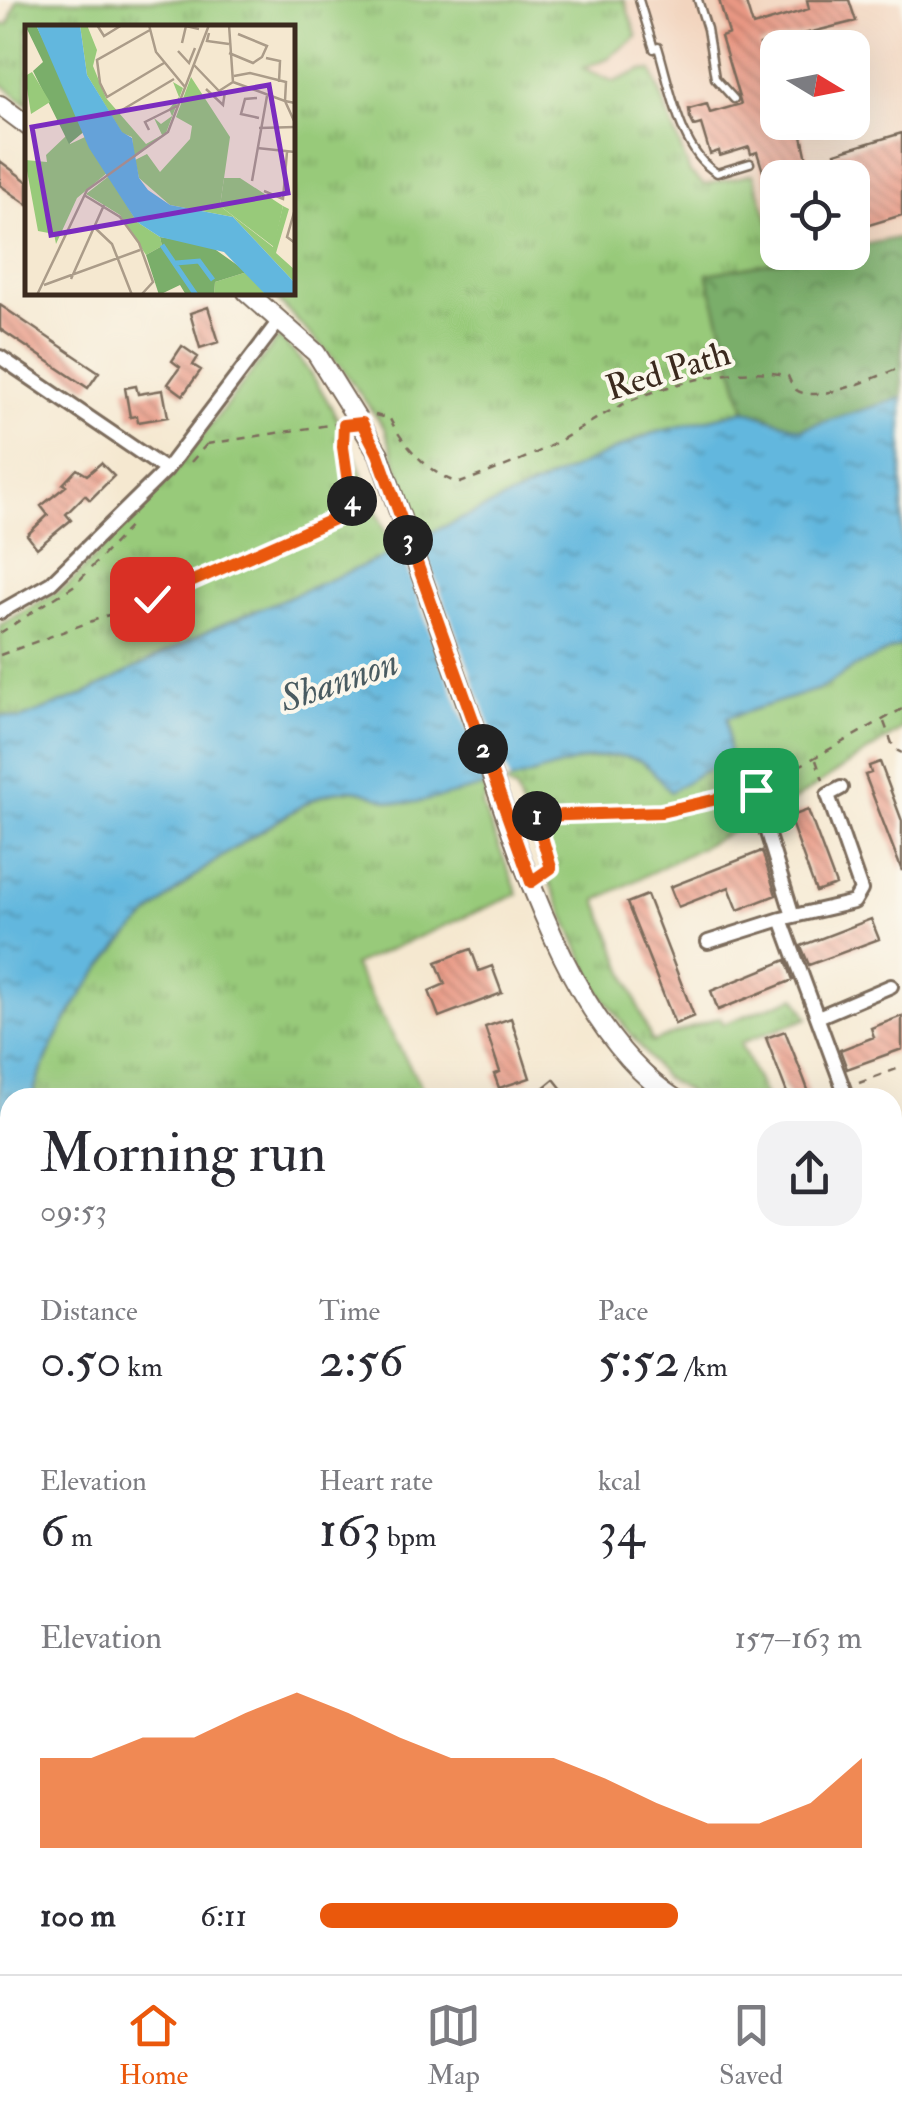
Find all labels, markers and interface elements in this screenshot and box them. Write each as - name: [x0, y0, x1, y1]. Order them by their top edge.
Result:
- inset map: [25, 25, 295, 295]
- north arrow: [760, 30, 870, 140]
- map controls: [760, 30, 870, 270]
- button: locate: [760, 160, 870, 270]
- street label: Red Path: [600, 331, 736, 411]
- pin: 4: [327, 476, 377, 526]
- text: 4: [344, 483, 360, 518]
- pin: 3: [383, 515, 433, 565]
- text: 3: [403, 522, 413, 557]
- pin: [110, 557, 195, 642]
- icon: check: [125, 572, 180, 627]
- water label: Shannon: [272, 638, 405, 724]
- pin: 2: [458, 724, 508, 774]
- text: 2: [476, 731, 490, 766]
- pin: [714, 748, 799, 833]
- icon: arrive: [729, 763, 784, 818]
- pin: 1: [512, 791, 562, 841]
- text: 1: [532, 798, 542, 833]
- text: Morning run: [40, 1119, 326, 1188]
- button: share: [757, 1121, 862, 1226]
- text: 09:53: [40, 1191, 107, 1231]
- text: Distance: [40, 1294, 138, 1329]
- text: Time: [319, 1294, 380, 1329]
- text: Pace: [598, 1294, 648, 1329]
- text: 0.50: [40, 1329, 122, 1392]
- text: 2:56: [319, 1329, 404, 1392]
- text: 5:52: [598, 1329, 679, 1392]
- text: km: [122, 1350, 163, 1385]
- text: /km: [679, 1350, 728, 1385]
- text: Elevation: [40, 1464, 147, 1499]
- text: Heart rate: [319, 1464, 433, 1499]
- text: kcal: [598, 1464, 641, 1499]
- text: 6: [40, 1499, 65, 1562]
- text: 163: [319, 1499, 381, 1562]
- text: 34: [598, 1499, 644, 1562]
- text: m: [65, 1520, 93, 1555]
- text: bpm: [381, 1520, 437, 1555]
- text: Elevation: [40, 1618, 162, 1658]
- text: 157–163 m: [734, 1618, 862, 1658]
- text: 100 m: [40, 1896, 116, 1936]
- text: 6:11: [200, 1896, 247, 1936]
- tab: Home: [119, 1998, 188, 2093]
- tab: Map: [426, 1998, 481, 2093]
- tab: Saved: [719, 1998, 783, 2093]

